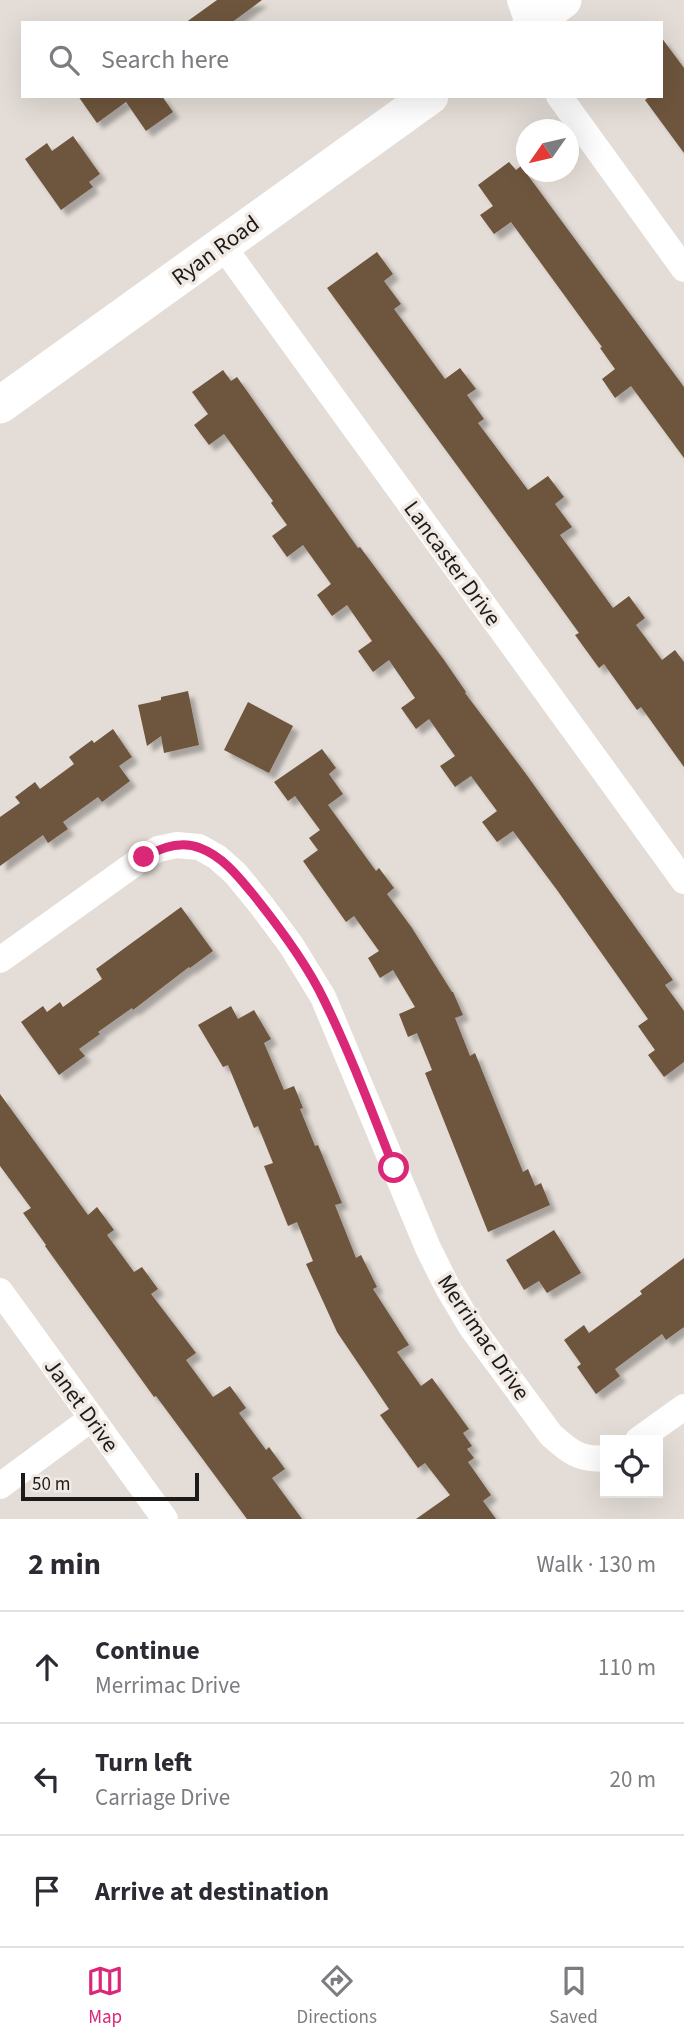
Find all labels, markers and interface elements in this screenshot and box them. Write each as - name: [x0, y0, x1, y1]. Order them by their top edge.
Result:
- search box: [21, 21, 663, 98]
- icon: search: [45, 41, 83, 79]
- text: Search here: [101, 41, 229, 78]
- north arrow: [516, 119, 579, 182]
- street label: Ryan Road: [165, 207, 266, 294]
- street label: Lancaster Drive: [396, 494, 509, 633]
- route end: [128, 841, 159, 872]
- route start: [378, 1152, 409, 1183]
- street label: Merrimac Drive: [429, 1268, 538, 1407]
- street label: Janet Drive: [36, 1352, 127, 1459]
- map controls: [600, 1435, 663, 1498]
- button: locate: [600, 1435, 663, 1498]
- scale bar: [21, 1470, 200, 1502]
- text: 50 m: [32, 1471, 70, 1498]
- text: 2 min: [28, 1543, 101, 1586]
- text: Walk · 130 m: [537, 1548, 656, 1581]
- text: Continue: [95, 1632, 200, 1669]
- icon: ahead: [28, 1648, 66, 1686]
- text: 110 m: [598, 1651, 656, 1684]
- text: Merrimac Drive: [95, 1669, 240, 1702]
- text: Turn left: [95, 1744, 192, 1781]
- icon: left: [28, 1760, 66, 1798]
- text: 20 m: [609, 1763, 656, 1796]
- text: Carriage Drive: [95, 1781, 230, 1814]
- icon: arrive: [28, 1872, 66, 1910]
- text: Arrive at destination: [95, 1873, 329, 1910]
- tab: Map: [86, 1962, 124, 2031]
- tab: Directions: [297, 1962, 377, 2031]
- tab: Saved: [549, 1962, 598, 2031]

